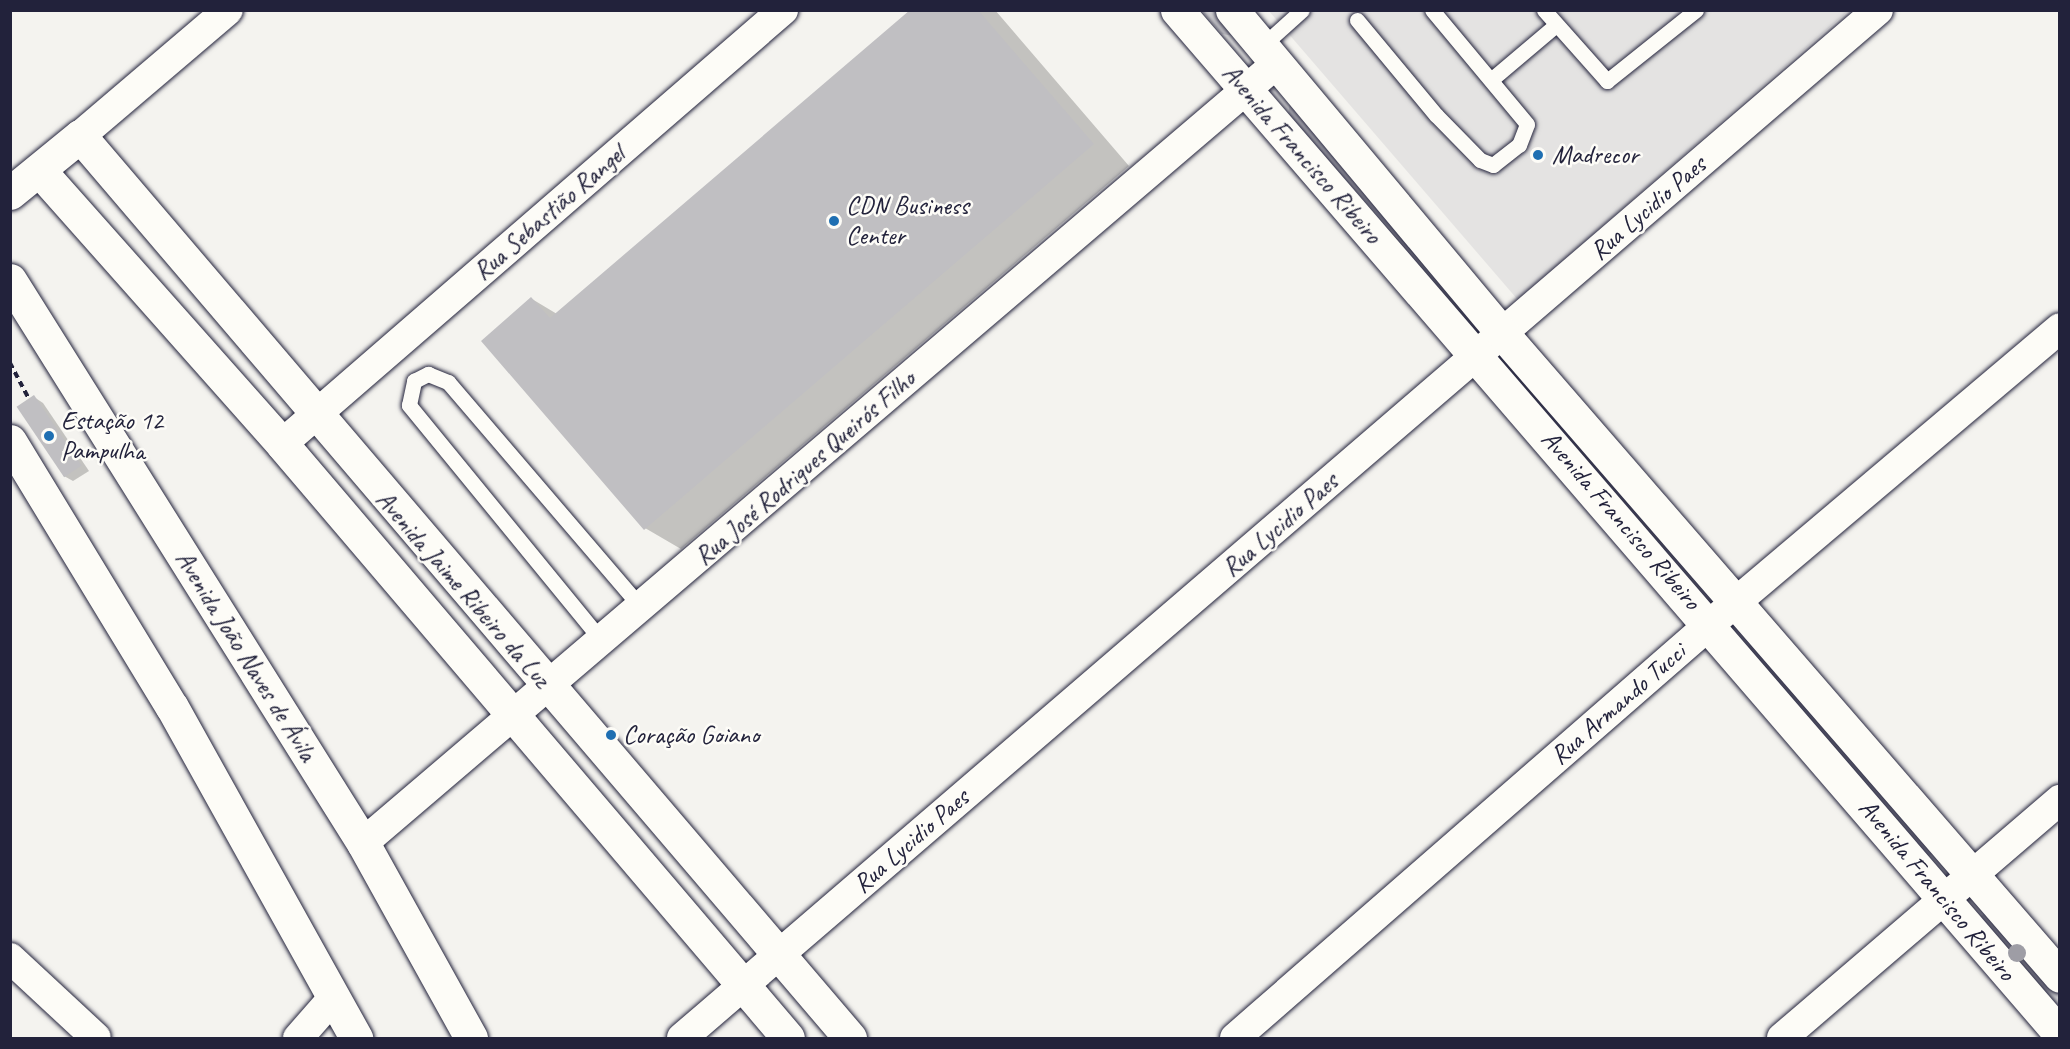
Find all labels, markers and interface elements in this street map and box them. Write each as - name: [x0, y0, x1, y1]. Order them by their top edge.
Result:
- street label: Avenida Francisco Ribeiro: [1216, 58, 1388, 250]
- street label: Rua Sebastião Rangel: [467, 139, 631, 287]
- place label: Madrecor: [1552, 139, 1638, 171]
- marker: Madrecor: [1529, 146, 1547, 164]
- street label: Rua Lycidio Paes: [1584, 149, 1712, 267]
- place label: CDN Business Center: [846, 190, 969, 252]
- marker: CDN Business Center: [827, 214, 841, 228]
- street label: Rua José Rodrigues Queirós Filho: [688, 364, 922, 572]
- place label: Estação 12 Pampulha: [61, 405, 163, 466]
- street label: Avenida Francisco Ribeiro: [1535, 424, 1707, 616]
- marker: Estação 12 Pampulha: [42, 429, 56, 443]
- street label: Rua Lycidio Paes: [1216, 466, 1344, 584]
- street label: Avenida Jaime Ribeiro da Luz: [369, 484, 557, 694]
- street label: Avenida João Naves de Ávila: [168, 545, 324, 767]
- street label: Rua Armando Tucci: [1544, 637, 1692, 771]
- place label: Coração Goiano: [623, 719, 759, 751]
- marker: Coração Goiano: [604, 728, 618, 742]
- street label: Rua Lycidio Paes: [847, 782, 975, 900]
- street label: Avenida Francisco Ribeiro: [1852, 793, 2022, 987]

